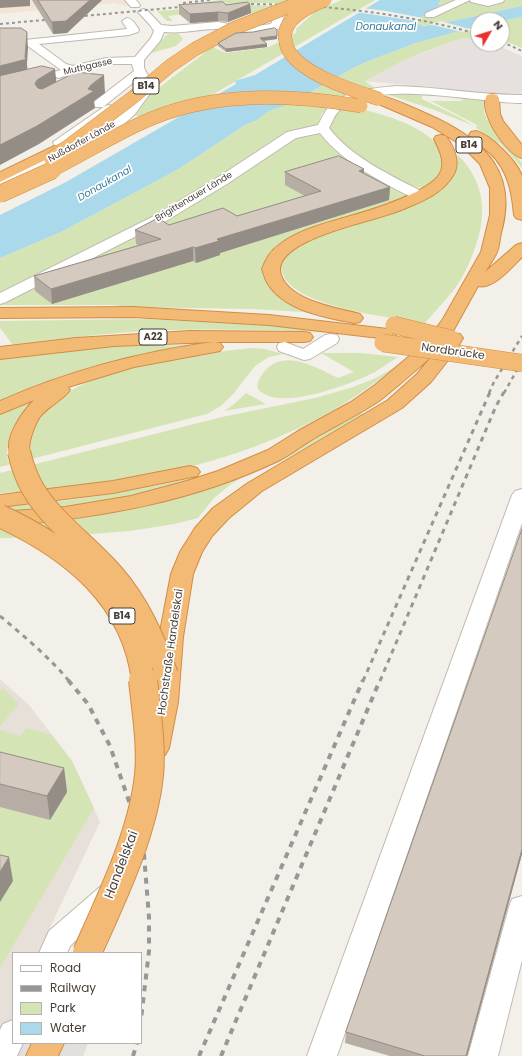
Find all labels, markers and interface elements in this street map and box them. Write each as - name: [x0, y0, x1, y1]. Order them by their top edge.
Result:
- north arrow: [470, 12, 510, 52]
- text: N: [490, 17, 507, 33]
- water label: Donaukanal: [356, 21, 416, 33]
- street label: Muthgasse: [63, 56, 113, 78]
- road number: B14: [133, 78, 159, 94]
- street label: Nußdorfer Lände: [47, 119, 117, 165]
- road number: B14: [456, 137, 482, 153]
- water label: Donaukanal: [76, 164, 134, 204]
- street label: Brigittenauer Lände: [154, 170, 234, 224]
- road number: A22: [139, 329, 167, 345]
- street label: Nordbrücke: [420, 341, 486, 363]
- street label: Hochstraße Handelskai: [156, 588, 186, 716]
- road number: B14: [109, 608, 135, 624]
- street label: Handelskai: [102, 829, 142, 901]
- legend: [12, 952, 142, 1044]
- text: Road: [50, 959, 81, 976]
- text: Railway: [50, 979, 96, 996]
- text: Park: [50, 999, 76, 1016]
- text: Water: [50, 1019, 86, 1036]

